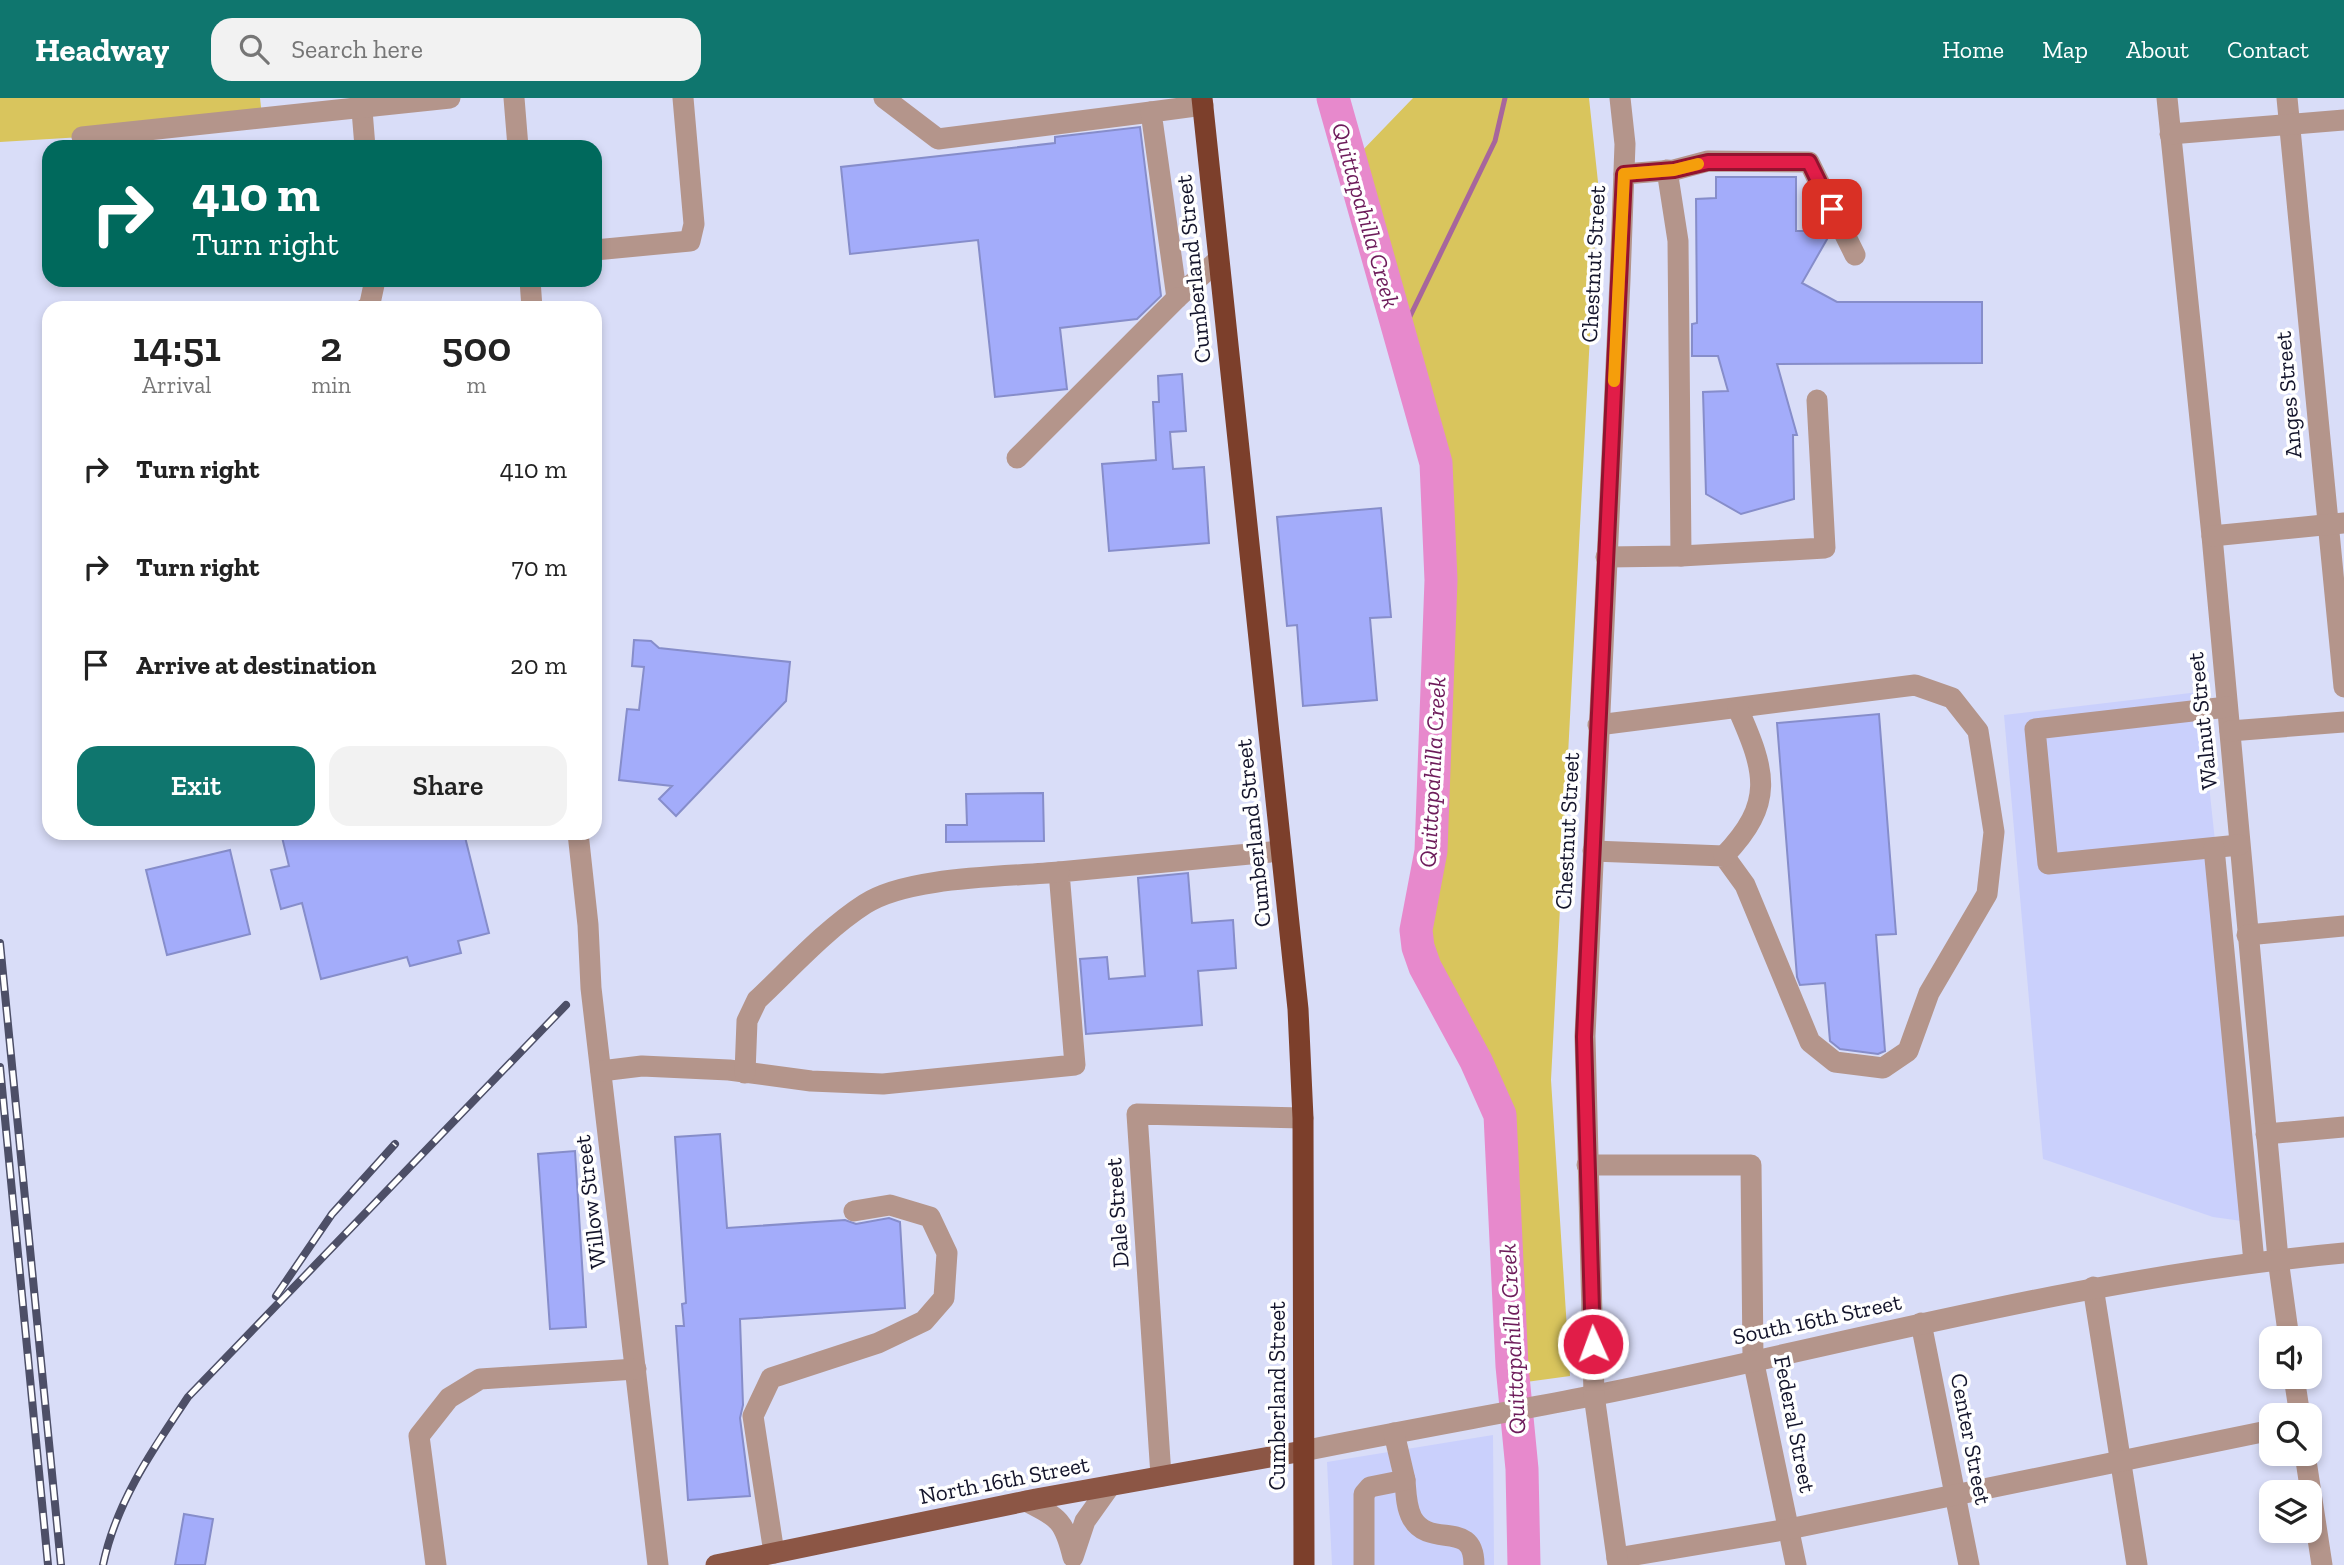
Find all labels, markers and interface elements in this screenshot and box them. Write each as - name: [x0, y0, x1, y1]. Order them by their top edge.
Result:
- search box: [211, 18, 701, 81]
- text: Headway: [35, 30, 169, 69]
- icon: search: [235, 30, 273, 68]
- text: Search here: [291, 33, 423, 65]
- text: Home: [1942, 35, 2004, 64]
- text: Map: [2042, 35, 2088, 64]
- text: About: [2126, 35, 2189, 64]
- text: Contact: [2227, 35, 2309, 64]
- water label: Quittapahilla Creek: [1326, 119, 1406, 311]
- text: 410 m: [192, 165, 320, 224]
- icon: right: [77, 168, 168, 259]
- street label: Cumberland Street: [1169, 173, 1217, 364]
- pin: [1802, 179, 1862, 239]
- street label: Chestnut Street: [1575, 184, 1611, 343]
- icon: arrive: [1813, 190, 1851, 228]
- text: Turn right: [192, 225, 339, 263]
- text: 14:51: [132, 321, 221, 372]
- text: 2: [320, 321, 342, 372]
- text: 500: [441, 321, 512, 372]
- street label: Anges Street: [2268, 330, 2307, 460]
- text: Arrival: [142, 371, 211, 399]
- text: min: [311, 371, 351, 399]
- text: m: [467, 371, 486, 399]
- icon: right: [77, 450, 115, 488]
- text: Turn right: [136, 453, 259, 485]
- text: 410 m: [500, 453, 567, 485]
- icon: right: [77, 548, 115, 586]
- text: Turn right: [136, 551, 259, 583]
- text: 70 m: [511, 551, 567, 583]
- icon: arrive: [77, 646, 115, 684]
- text: Arrive at destination: [136, 649, 376, 681]
- text: 20 m: [510, 649, 567, 681]
- street label: Walnut Street: [2181, 650, 2223, 791]
- water label: Quittapahilla Creek: [1413, 676, 1451, 868]
- street label: Cumberland Street: [1229, 737, 1277, 928]
- button: Exit: [77, 746, 315, 826]
- button: Share: [329, 746, 567, 826]
- street label: Chestnut Street: [1549, 751, 1585, 910]
- street label: Willow Street: [568, 1133, 612, 1270]
- street label: Dale Street: [1099, 1157, 1135, 1269]
- water label: Quittapahilla Creek: [1493, 1243, 1531, 1435]
- street label: South 16th Street: [1730, 1287, 1904, 1351]
- street label: Cumberland Street: [1263, 1301, 1291, 1491]
- position arrow: [1556, 1307, 1630, 1381]
- map controls: [2259, 1326, 2322, 1543]
- button: sound: [2259, 1326, 2322, 1389]
- street label: Federal Street: [1768, 1353, 1822, 1496]
- street label: Center Street: [1945, 1371, 1998, 1508]
- button: search: [2259, 1403, 2322, 1466]
- street label: North 16th Street: [917, 1450, 1092, 1510]
- button: layers: [2259, 1480, 2322, 1543]

